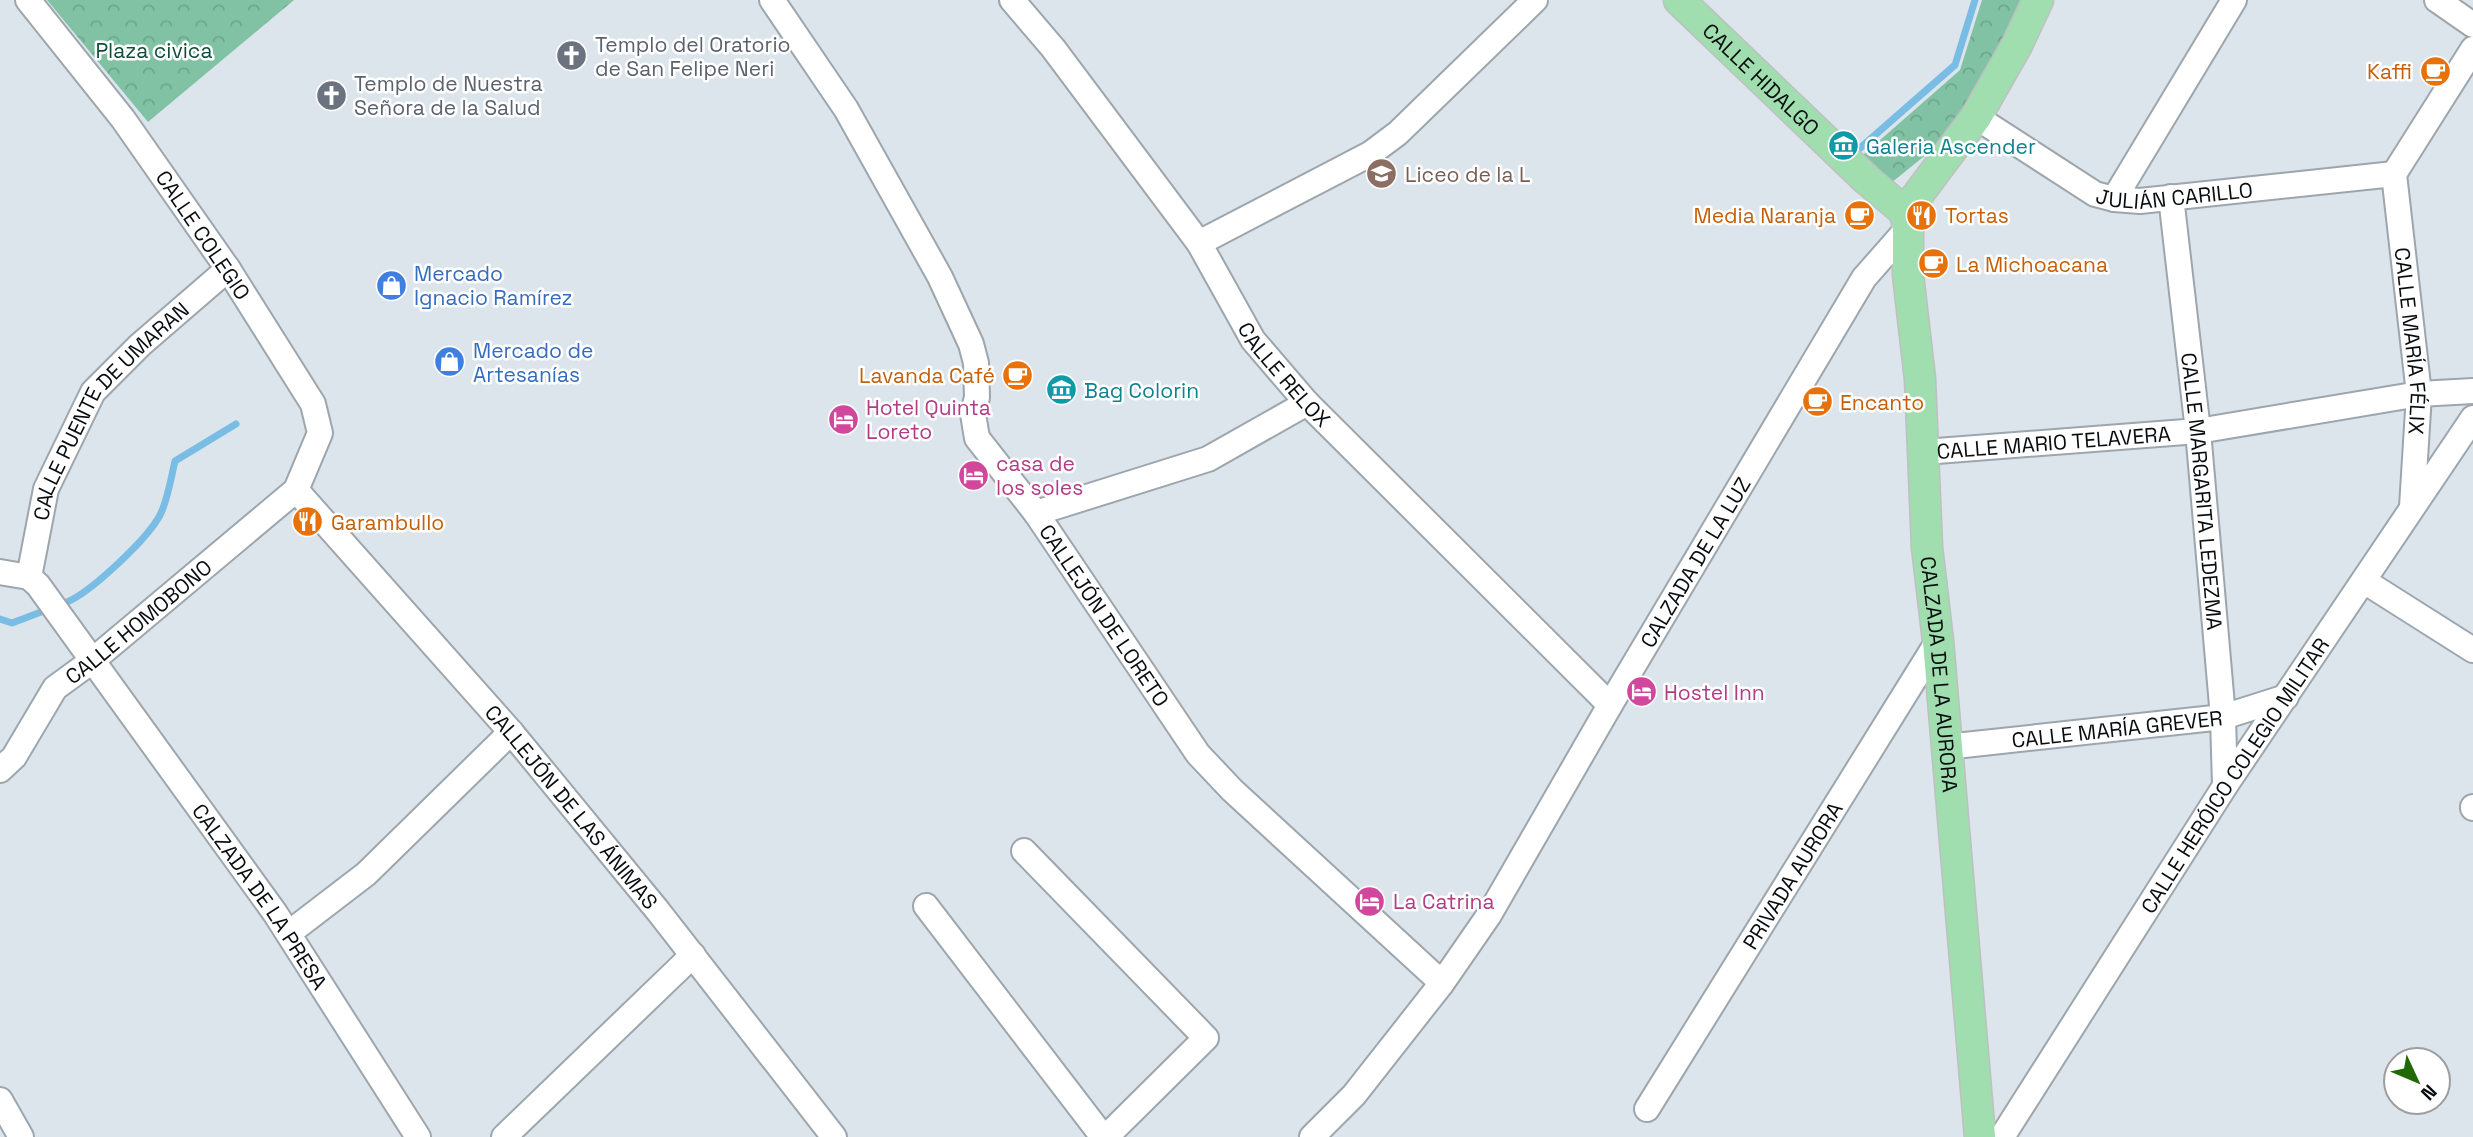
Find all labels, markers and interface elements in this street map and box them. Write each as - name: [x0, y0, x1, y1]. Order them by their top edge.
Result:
- street label: CALLE HIDALGO: [1697, 17, 1825, 141]
- place label: Templo del Oratorio de San Felipe Neri: [595, 31, 791, 82]
- park label: Plaza civica: [96, 37, 213, 64]
- church icon: Templo del Oratorio de San Felipe Neri: [555, 39, 589, 73]
- cafe icon: Kaffi: [2418, 54, 2452, 88]
- place label: Kaffi: [2367, 58, 2412, 85]
- place label: Templo de Nuestra Señora de la Salud: [354, 70, 542, 121]
- church icon: Templo de Nuestra Señora de la Salud: [314, 78, 348, 112]
- museum icon: Galeria Ascender: [1826, 129, 1860, 163]
- place label: Galeria Ascender: [1866, 133, 2036, 160]
- school or university icon: Liceo de la L: [1365, 157, 1399, 191]
- place label: Liceo de la L: [1405, 161, 1530, 188]
- street label: CALLE COLEGIO: [150, 165, 256, 305]
- street label: JULIÁN CARILLO: [2093, 176, 2254, 215]
- cafe icon: Media Naranja: [1842, 198, 1876, 232]
- restaurant icon: Tortas: [1905, 198, 1939, 232]
- place label: Media Naranja: [1693, 202, 1836, 229]
- place label: Tortas: [1945, 202, 2009, 229]
- street label: CALLE MARÍA FÉLIX: [2389, 246, 2433, 435]
- cafe icon: La Michoacana: [1916, 247, 1950, 281]
- place label: La Michoacana: [1956, 251, 2108, 278]
- place label: Mercado Ignacio Ramírez: [414, 260, 572, 311]
- shop icon: Mercado Ignacio Ramírez: [374, 268, 408, 302]
- street label: CALLE PUENTE DE UMARAN: [27, 296, 194, 523]
- street label: CALLE RELOX: [1232, 317, 1337, 432]
- place label: Mercado de Artesanías: [473, 337, 593, 388]
- shop icon: Mercado de Artesanías: [433, 345, 467, 379]
- street label: CALLE MARGARITA LEDEZMA: [2176, 351, 2229, 631]
- cafe icon: Lavanda Café: [1001, 358, 1035, 392]
- place label: Lavanda Café: [859, 362, 995, 389]
- museum icon: Bag Colorin: [1044, 373, 1078, 407]
- place label: Bag Colorin: [1084, 377, 1199, 404]
- cafe icon: Encanto: [1800, 385, 1834, 419]
- place label: Encanto: [1840, 389, 1924, 416]
- place label: Hotel Quinta Loreto: [866, 394, 991, 445]
- hotel icon: Hotel Quinta Loreto: [826, 402, 860, 436]
- street label: CALLE MARIO TELAVERA: [1936, 420, 2172, 464]
- place label: casa de los soles: [996, 450, 1083, 501]
- hotel icon: casa de los soles: [956, 458, 990, 492]
- street label: CALZADA DE LA LUZ: [1634, 472, 1756, 652]
- restaurant icon: Garambullo: [291, 505, 325, 539]
- place label: Garambullo: [331, 509, 444, 536]
- street label: CALLEJÓN DE LORETO: [1034, 519, 1176, 711]
- street label: CALLE HOMOBONO: [60, 553, 217, 690]
- street label: CALZADA DE LA AURORA: [1915, 555, 1964, 793]
- street label: CALLE HERÓICO COLEGIO MILITAR: [2134, 632, 2335, 918]
- hotel icon: Hostel Inn: [1624, 675, 1658, 709]
- place label: Hostel Inn: [1664, 679, 1765, 706]
- street label: CALLEJÓN DE LAS ÁNIMAS: [479, 699, 664, 914]
- street label: CALLE MARÍA GREVER: [2010, 704, 2224, 753]
- street label: PRIVADA AURORA: [1736, 797, 1848, 954]
- street label: CALZADA DE LA PRESA: [187, 798, 334, 994]
- hotel icon: La Catrina: [1353, 884, 1387, 918]
- place label: La Catrina: [1393, 888, 1495, 915]
- north arrow: [2382, 1046, 2452, 1116]
- text: N: [2415, 1079, 2442, 1106]

